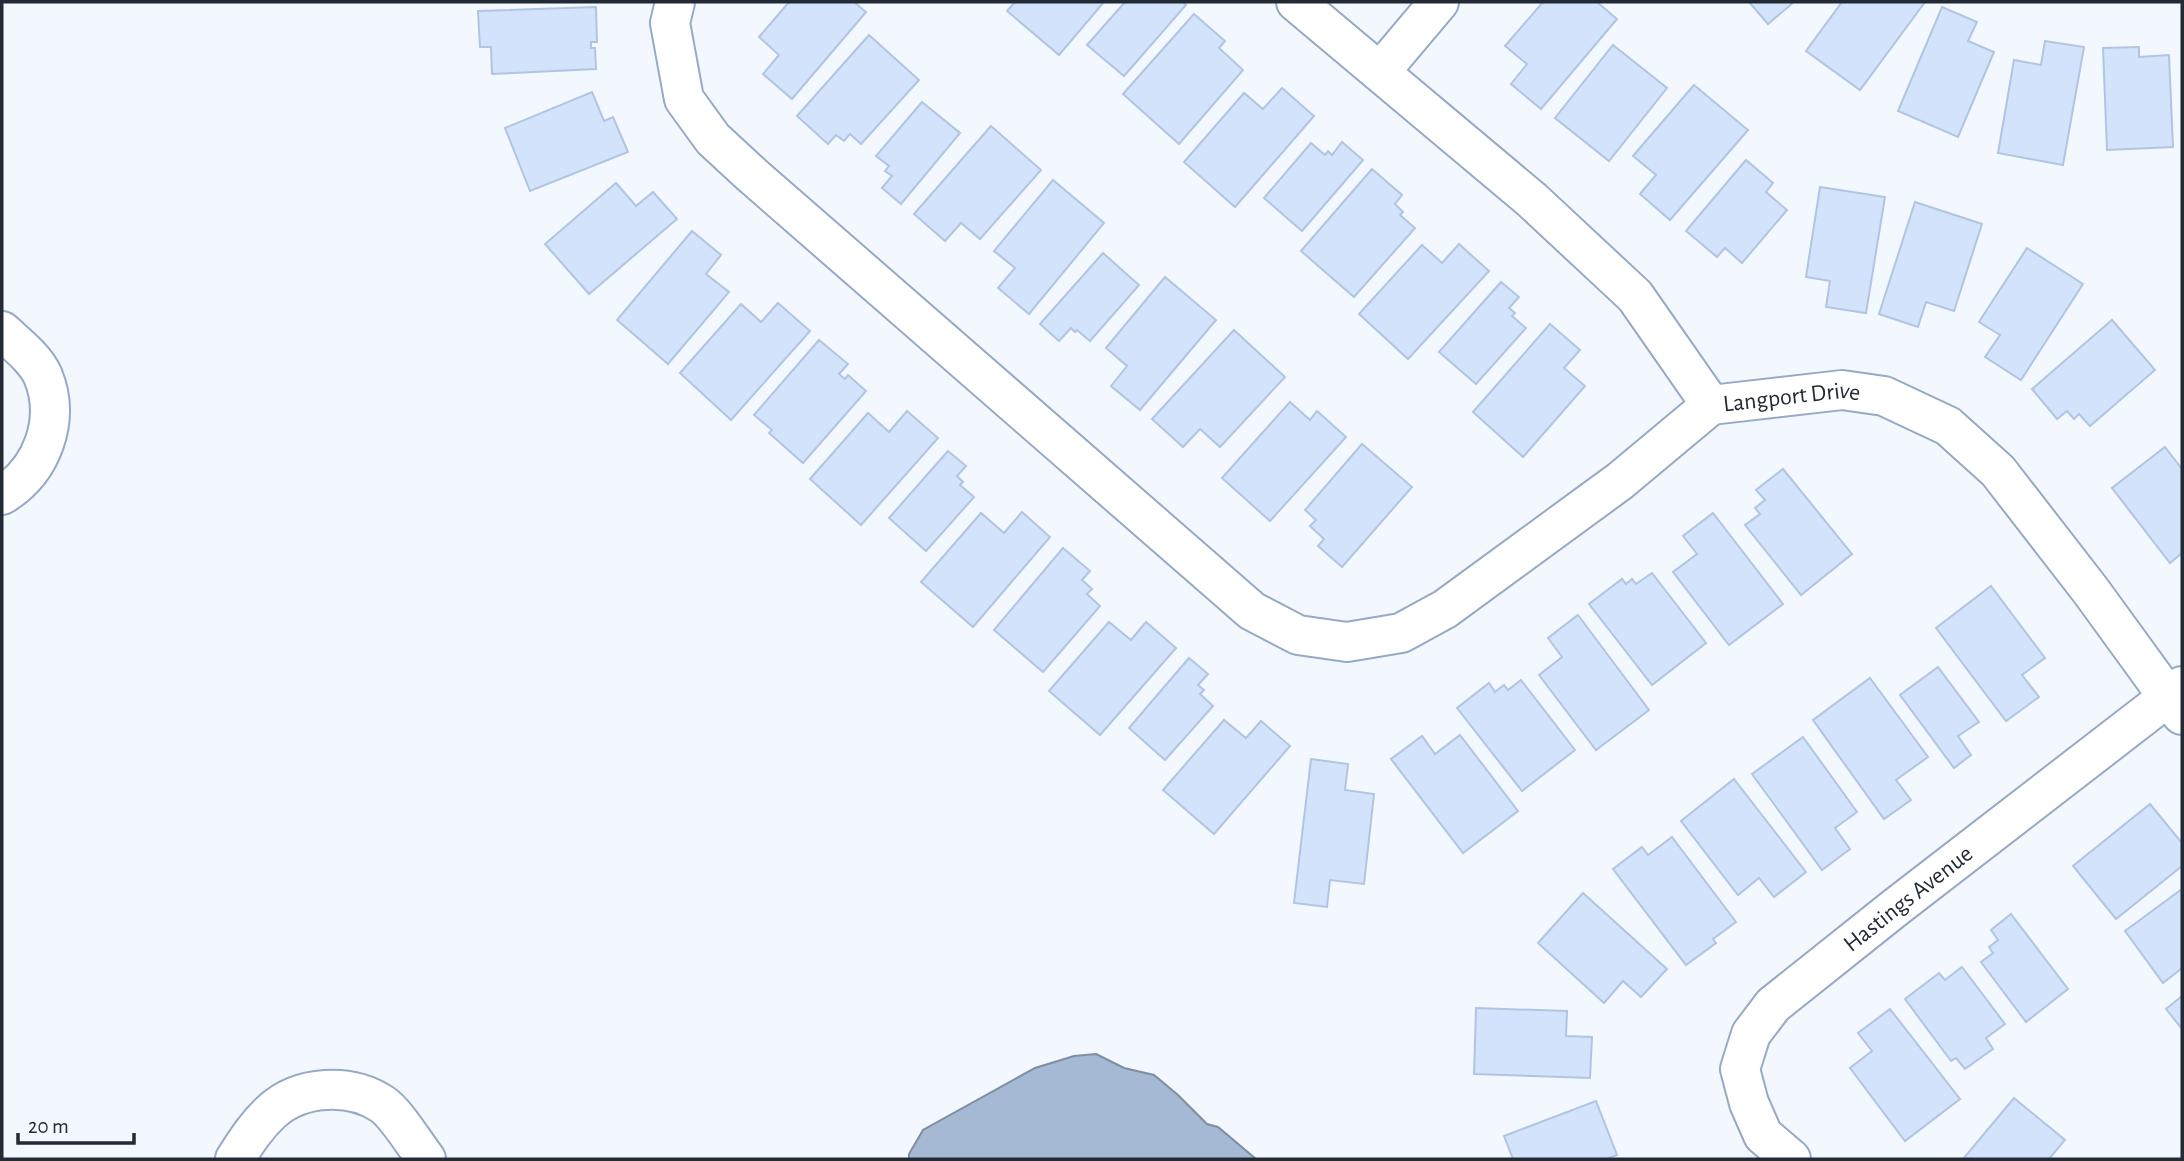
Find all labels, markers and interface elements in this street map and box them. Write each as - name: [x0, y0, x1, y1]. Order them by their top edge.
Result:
- street label: Langport Drive: [1722, 379, 1862, 417]
- street label: Hastings Avenue: [1839, 842, 1977, 957]
- scale bar: [18, 1102, 133, 1146]
- text: 20 m: [28, 1116, 69, 1137]

